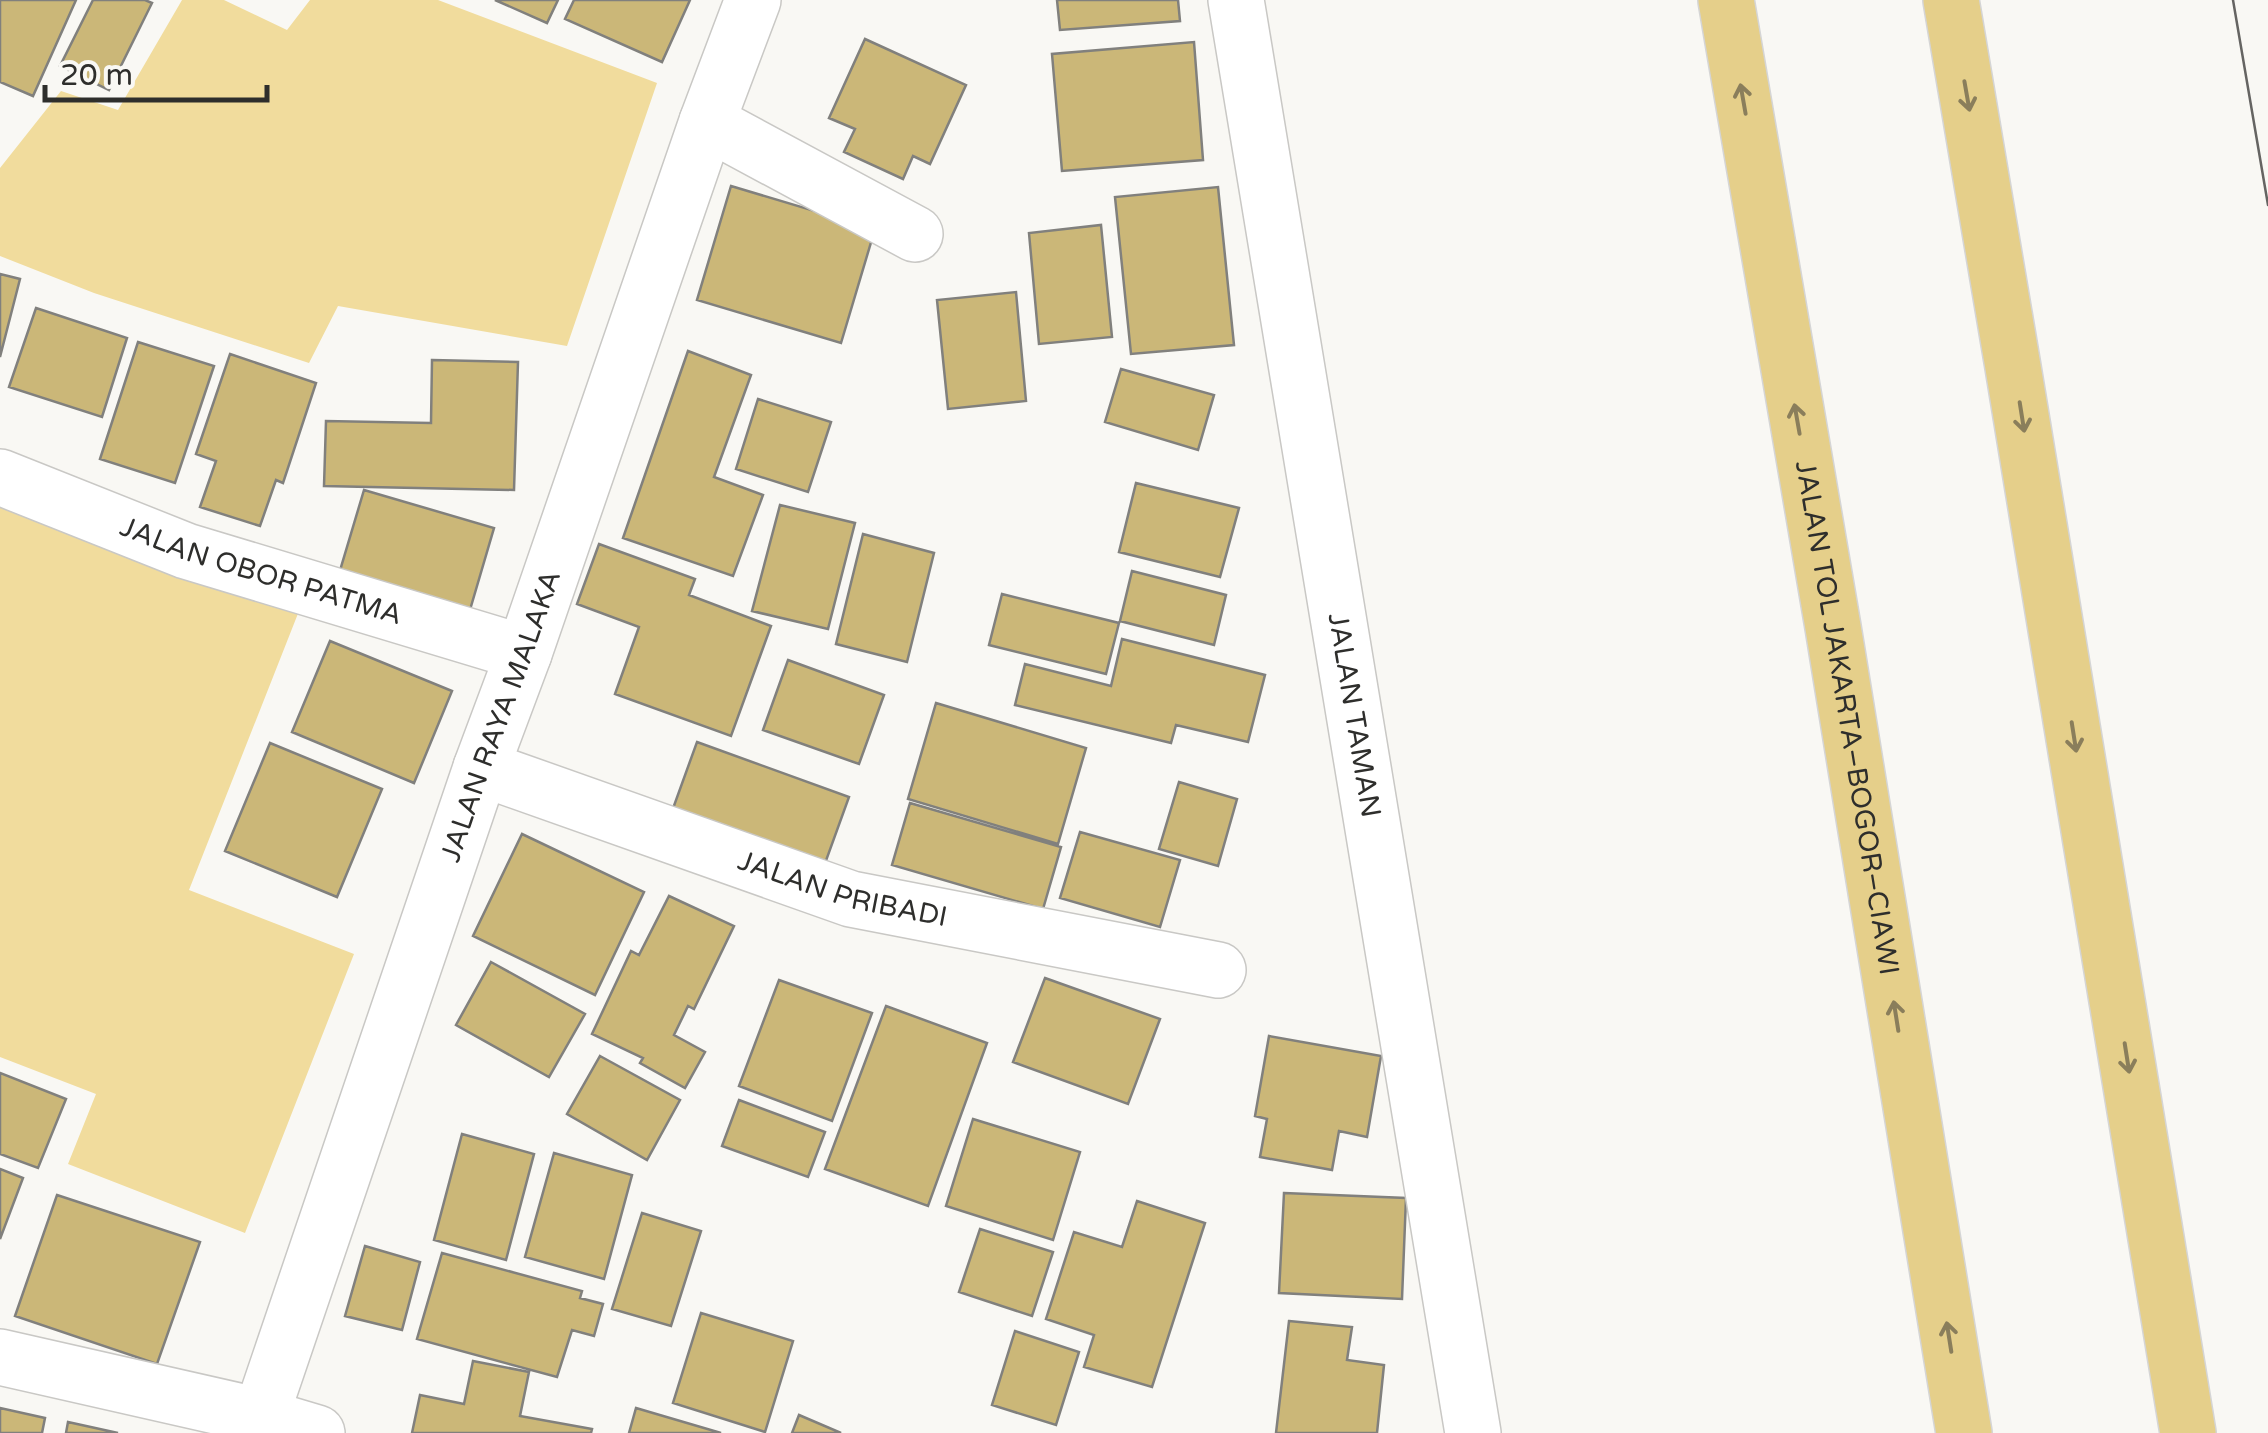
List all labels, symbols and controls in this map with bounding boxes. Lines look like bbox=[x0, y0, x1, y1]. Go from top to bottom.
scale bar bbox=[45, 40, 268, 102]
text: 20 m bbox=[60, 57, 133, 94]
one-way arrow bbox=[1958, 79, 1977, 112]
one-way arrow bbox=[1733, 83, 1752, 116]
one-way arrow bbox=[2013, 400, 2031, 432]
one-way arrow bbox=[1787, 403, 1806, 436]
street label: JALAN TOL JAKARTA–BOGOR–CIAWI bbox=[1788, 458, 1906, 977]
street label: JALAN OBOR PATMA bbox=[115, 510, 406, 632]
street label: JALAN RAYA MALAKA bbox=[433, 566, 568, 866]
street label: JALAN TAMAN bbox=[1321, 610, 1388, 820]
one-way arrow bbox=[2065, 721, 2084, 753]
street label: JALAN PRIBADI bbox=[733, 843, 950, 934]
one-way arrow bbox=[1886, 1000, 1905, 1033]
one-way arrow bbox=[2118, 1041, 2136, 1074]
one-way arrow bbox=[1939, 1321, 1957, 1354]

